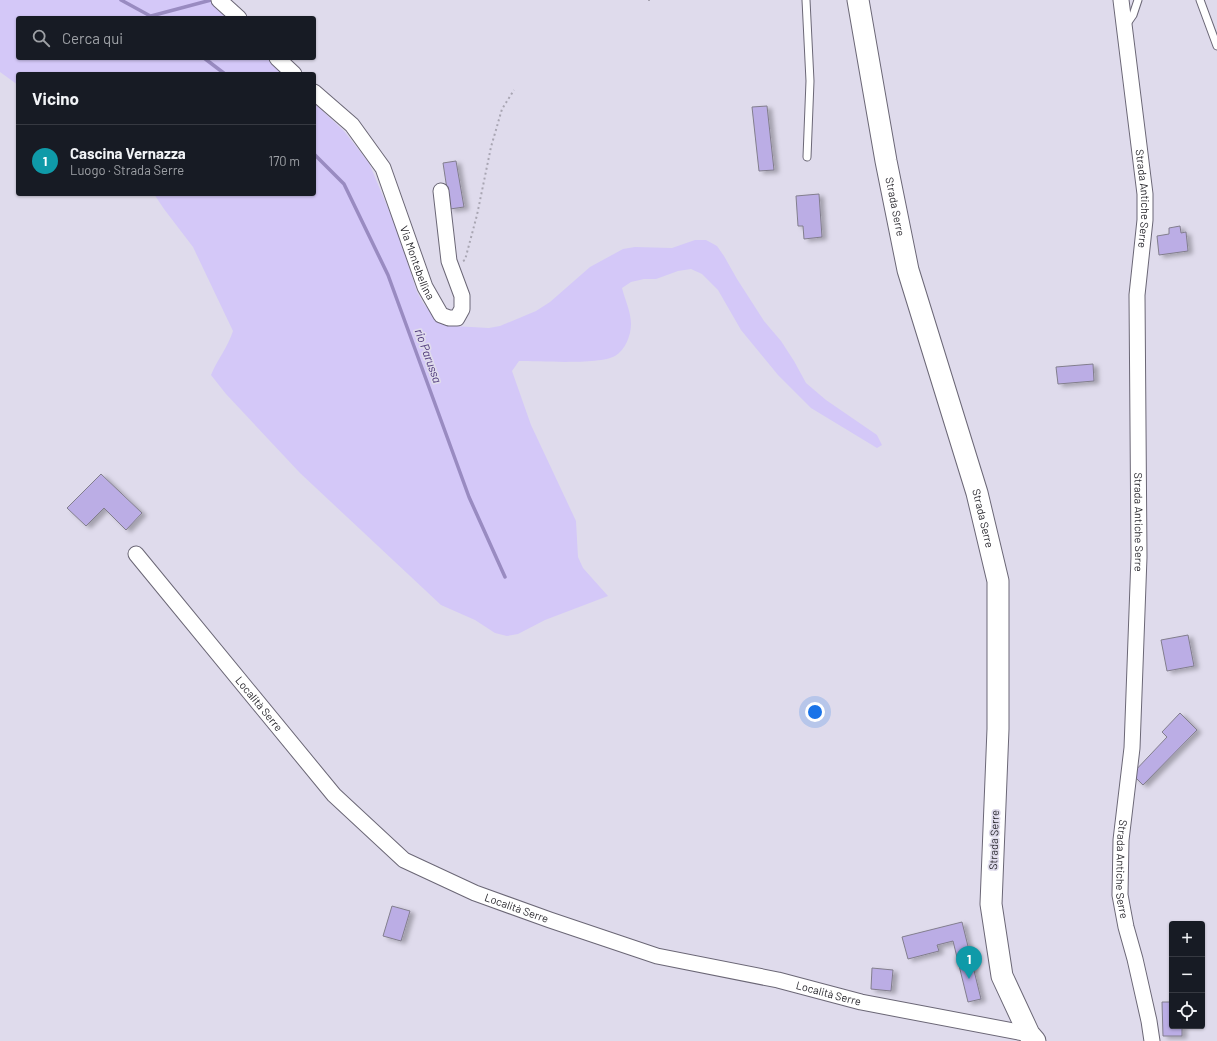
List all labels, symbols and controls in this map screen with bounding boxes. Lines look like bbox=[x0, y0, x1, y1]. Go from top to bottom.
search box bbox=[16, 16, 316, 60]
icon: search bbox=[30, 27, 52, 49]
text: Cerca qui bbox=[62, 29, 123, 47]
text: Vicino bbox=[32, 88, 79, 108]
text: Cascina Vernazza bbox=[70, 144, 186, 162]
street label: Strada Antiche Serre bbox=[1134, 148, 1152, 249]
text: 1 bbox=[43, 153, 47, 169]
text: 170 m bbox=[269, 153, 300, 169]
text: Luogo · Strada Serre bbox=[70, 162, 184, 178]
street label: Strada Serre bbox=[883, 176, 908, 237]
street label: Via Montebellina bbox=[398, 224, 438, 302]
water label: rio Parussa bbox=[413, 327, 445, 385]
street label: Strada Antiche Serre bbox=[1132, 472, 1146, 572]
street label: Strada Serre bbox=[970, 487, 997, 549]
street label: Località Serre bbox=[233, 674, 286, 734]
your location bbox=[805, 702, 825, 722]
street label: Strada Serre bbox=[986, 810, 1001, 870]
street label: Strada Antiche Serre bbox=[1114, 819, 1131, 920]
street label: Località Serre bbox=[483, 890, 551, 925]
map controls bbox=[1169, 921, 1205, 1029]
button: + bbox=[1169, 921, 1205, 957]
pin: 1 bbox=[956, 946, 982, 979]
button: − bbox=[1169, 957, 1205, 993]
street label: Località Serre bbox=[795, 978, 863, 1008]
button: locate bbox=[1169, 993, 1205, 1029]

